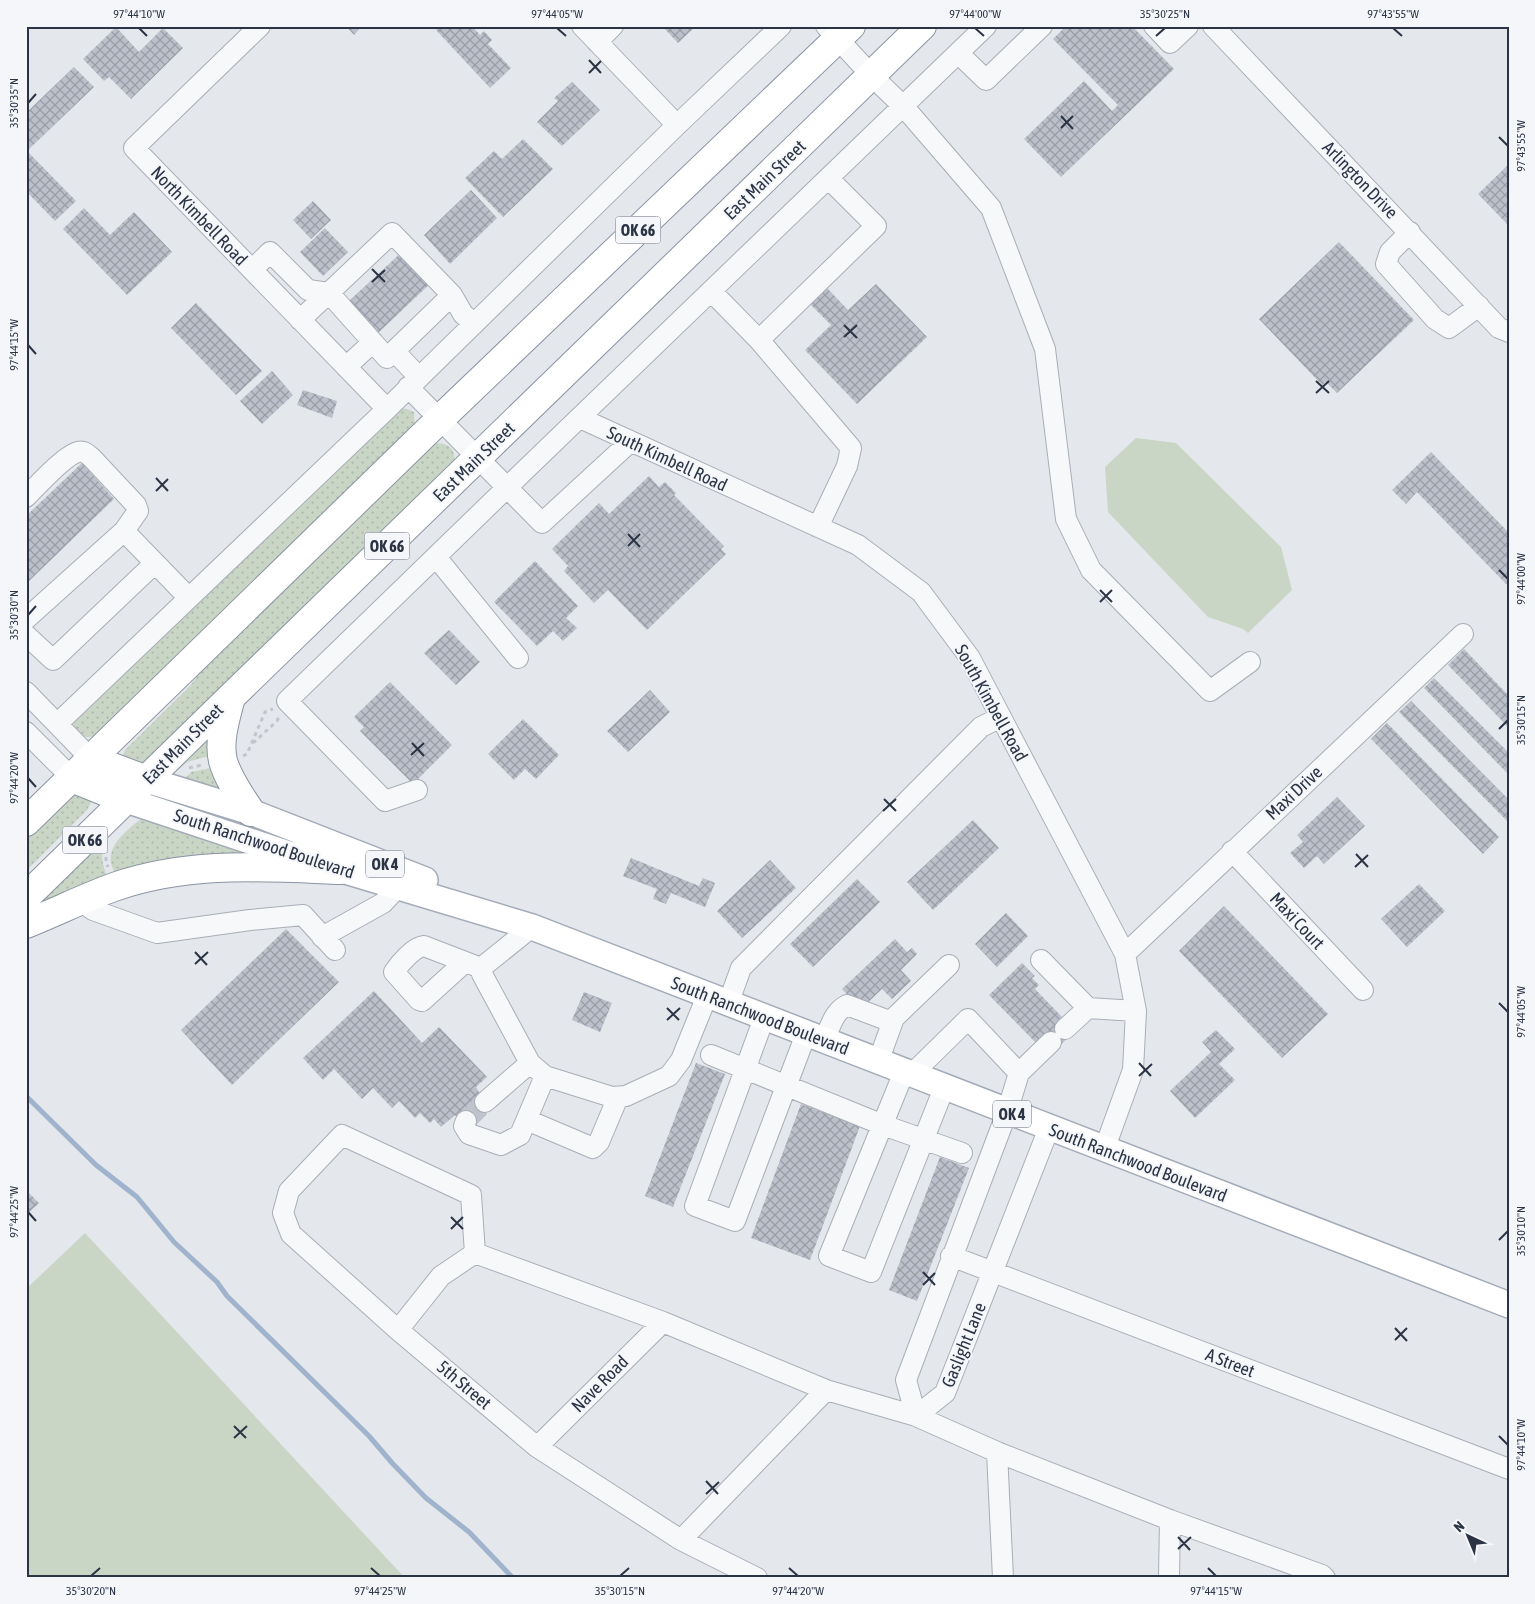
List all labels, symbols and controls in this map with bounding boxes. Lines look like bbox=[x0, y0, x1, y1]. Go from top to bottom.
text: 97°44'10"W bbox=[113, 7, 165, 21]
text: 97°44'05"W bbox=[531, 7, 583, 21]
text: 97°44'00"W bbox=[949, 7, 1001, 21]
text: 35°30'25"N bbox=[1140, 7, 1190, 21]
text: 97°43'55"W bbox=[1367, 7, 1419, 21]
text: 35°30'35"N bbox=[7, 78, 21, 128]
text: 97°43'55"W bbox=[1514, 120, 1528, 172]
street label: East Main Street bbox=[719, 136, 810, 224]
street label: Arlington Drive bbox=[1318, 137, 1402, 223]
street label: North Kimbell Road bbox=[147, 162, 252, 270]
road number: OK 66 bbox=[616, 216, 660, 244]
text: 97°44'15"W bbox=[7, 319, 21, 371]
street label: East Main Street bbox=[428, 418, 519, 506]
street label: South Kimbell Road bbox=[604, 422, 731, 496]
road number: OK 66 bbox=[364, 532, 410, 560]
text: 97°44'00"W bbox=[1514, 553, 1528, 605]
text: 35°30'30"N bbox=[7, 590, 21, 640]
street label: South Kimbell Road bbox=[951, 641, 1032, 765]
text: 35°30'15"N bbox=[1514, 695, 1528, 745]
street label: East Main Street bbox=[138, 699, 227, 788]
text: 97°44'20"W bbox=[7, 752, 21, 804]
street label: Maxi Drive bbox=[1261, 761, 1326, 824]
street label: South Ranchwood Boulevard bbox=[171, 804, 357, 883]
road number: OK 66 bbox=[62, 826, 108, 854]
road number: OK 4 bbox=[366, 851, 404, 878]
street label: Maxi Court bbox=[1266, 888, 1329, 953]
street label: South Ranchwood Boulevard bbox=[668, 972, 852, 1059]
text: 97°44'05"W bbox=[1514, 986, 1528, 1038]
road number: OK 4 bbox=[993, 1100, 1031, 1128]
street label: South Ranchwood Boulevard bbox=[1046, 1119, 1230, 1206]
text: 97°44'25"W bbox=[7, 1186, 21, 1238]
text: 35°30'10"N bbox=[1514, 1206, 1528, 1256]
street label: Gaslight Lane bbox=[937, 1299, 990, 1390]
street label: A Street bbox=[1203, 1344, 1258, 1381]
street label: Nave Road bbox=[567, 1351, 632, 1416]
street label: 5th Street bbox=[433, 1356, 496, 1413]
text: 97°44'10"W bbox=[1514, 1419, 1528, 1471]
north arrow bbox=[1442, 1512, 1492, 1562]
text: N bbox=[1450, 1518, 1467, 1535]
text: 35°30'20"N bbox=[66, 1584, 116, 1598]
text: 97°44'25"W bbox=[354, 1584, 406, 1598]
text: 35°30'15"N bbox=[595, 1584, 645, 1598]
text: 97°44'20"W bbox=[772, 1584, 824, 1598]
text: 97°44'15"W bbox=[1190, 1584, 1242, 1598]

